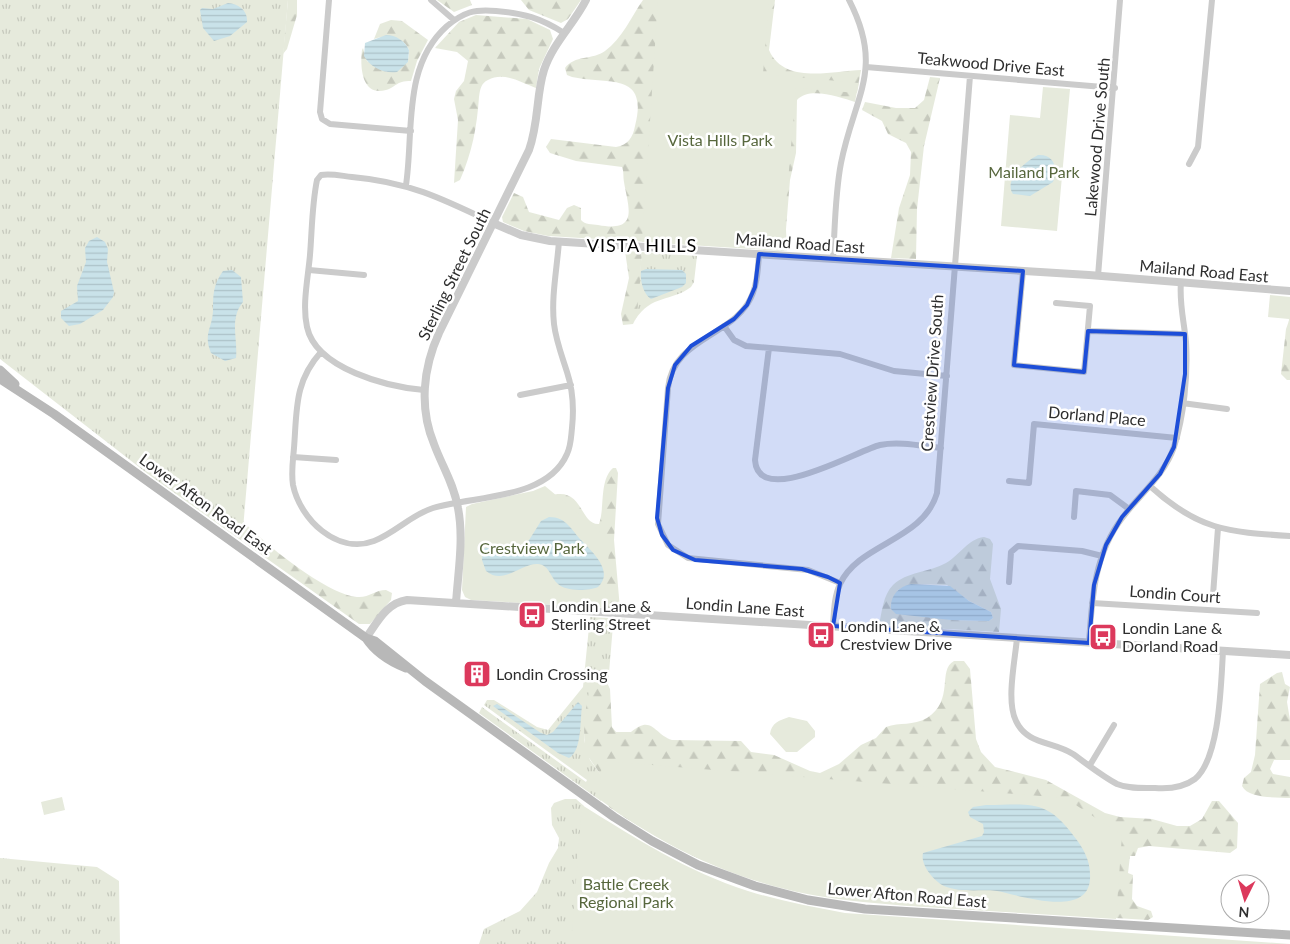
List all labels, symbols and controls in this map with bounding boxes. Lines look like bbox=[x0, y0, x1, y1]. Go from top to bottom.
street label: Teakwood Drive East bbox=[917, 48, 1066, 79]
street label: Lakewood Drive South bbox=[1080, 57, 1113, 217]
park label: Vista Hills Park bbox=[667, 130, 773, 149]
park label: Mailand Park bbox=[988, 162, 1081, 181]
street label: Sterling Street South bbox=[413, 205, 494, 343]
street label: Mailand Road East bbox=[735, 229, 866, 257]
district label: VISTA HILLS bbox=[587, 234, 697, 256]
street label: Mailand Road East bbox=[1139, 255, 1270, 286]
street label: Crestview Drive South bbox=[917, 294, 946, 452]
street label: Dorland Place bbox=[1047, 402, 1147, 429]
street label: Lower Afton Road East bbox=[136, 449, 277, 558]
park label: Crestview Park bbox=[479, 538, 586, 557]
street label: Londin Court bbox=[1129, 581, 1222, 606]
street label: Londin Lane East bbox=[685, 593, 805, 620]
place label: Londin Lane & Sterling Street bbox=[551, 596, 652, 633]
bus stop icon: Londin Lane & Sterling Street bbox=[517, 600, 547, 630]
place label: Londin Lane & Crestview Drive bbox=[840, 616, 952, 653]
place label: Londin Lane & Dorland Road bbox=[1122, 618, 1223, 655]
bus stop icon: Londin Lane & Crestview Drive bbox=[806, 620, 836, 650]
bus stop icon: Londin Lane & Dorland Road bbox=[1088, 622, 1118, 652]
building icon: Londin Crossing bbox=[462, 659, 492, 689]
place label: Londin Crossing bbox=[496, 664, 608, 683]
park label: Battle Creek Regional Park bbox=[578, 874, 674, 911]
north arrow bbox=[1220, 874, 1270, 924]
street label: Lower Afton Road East bbox=[827, 878, 988, 911]
text: N bbox=[1238, 904, 1250, 921]

